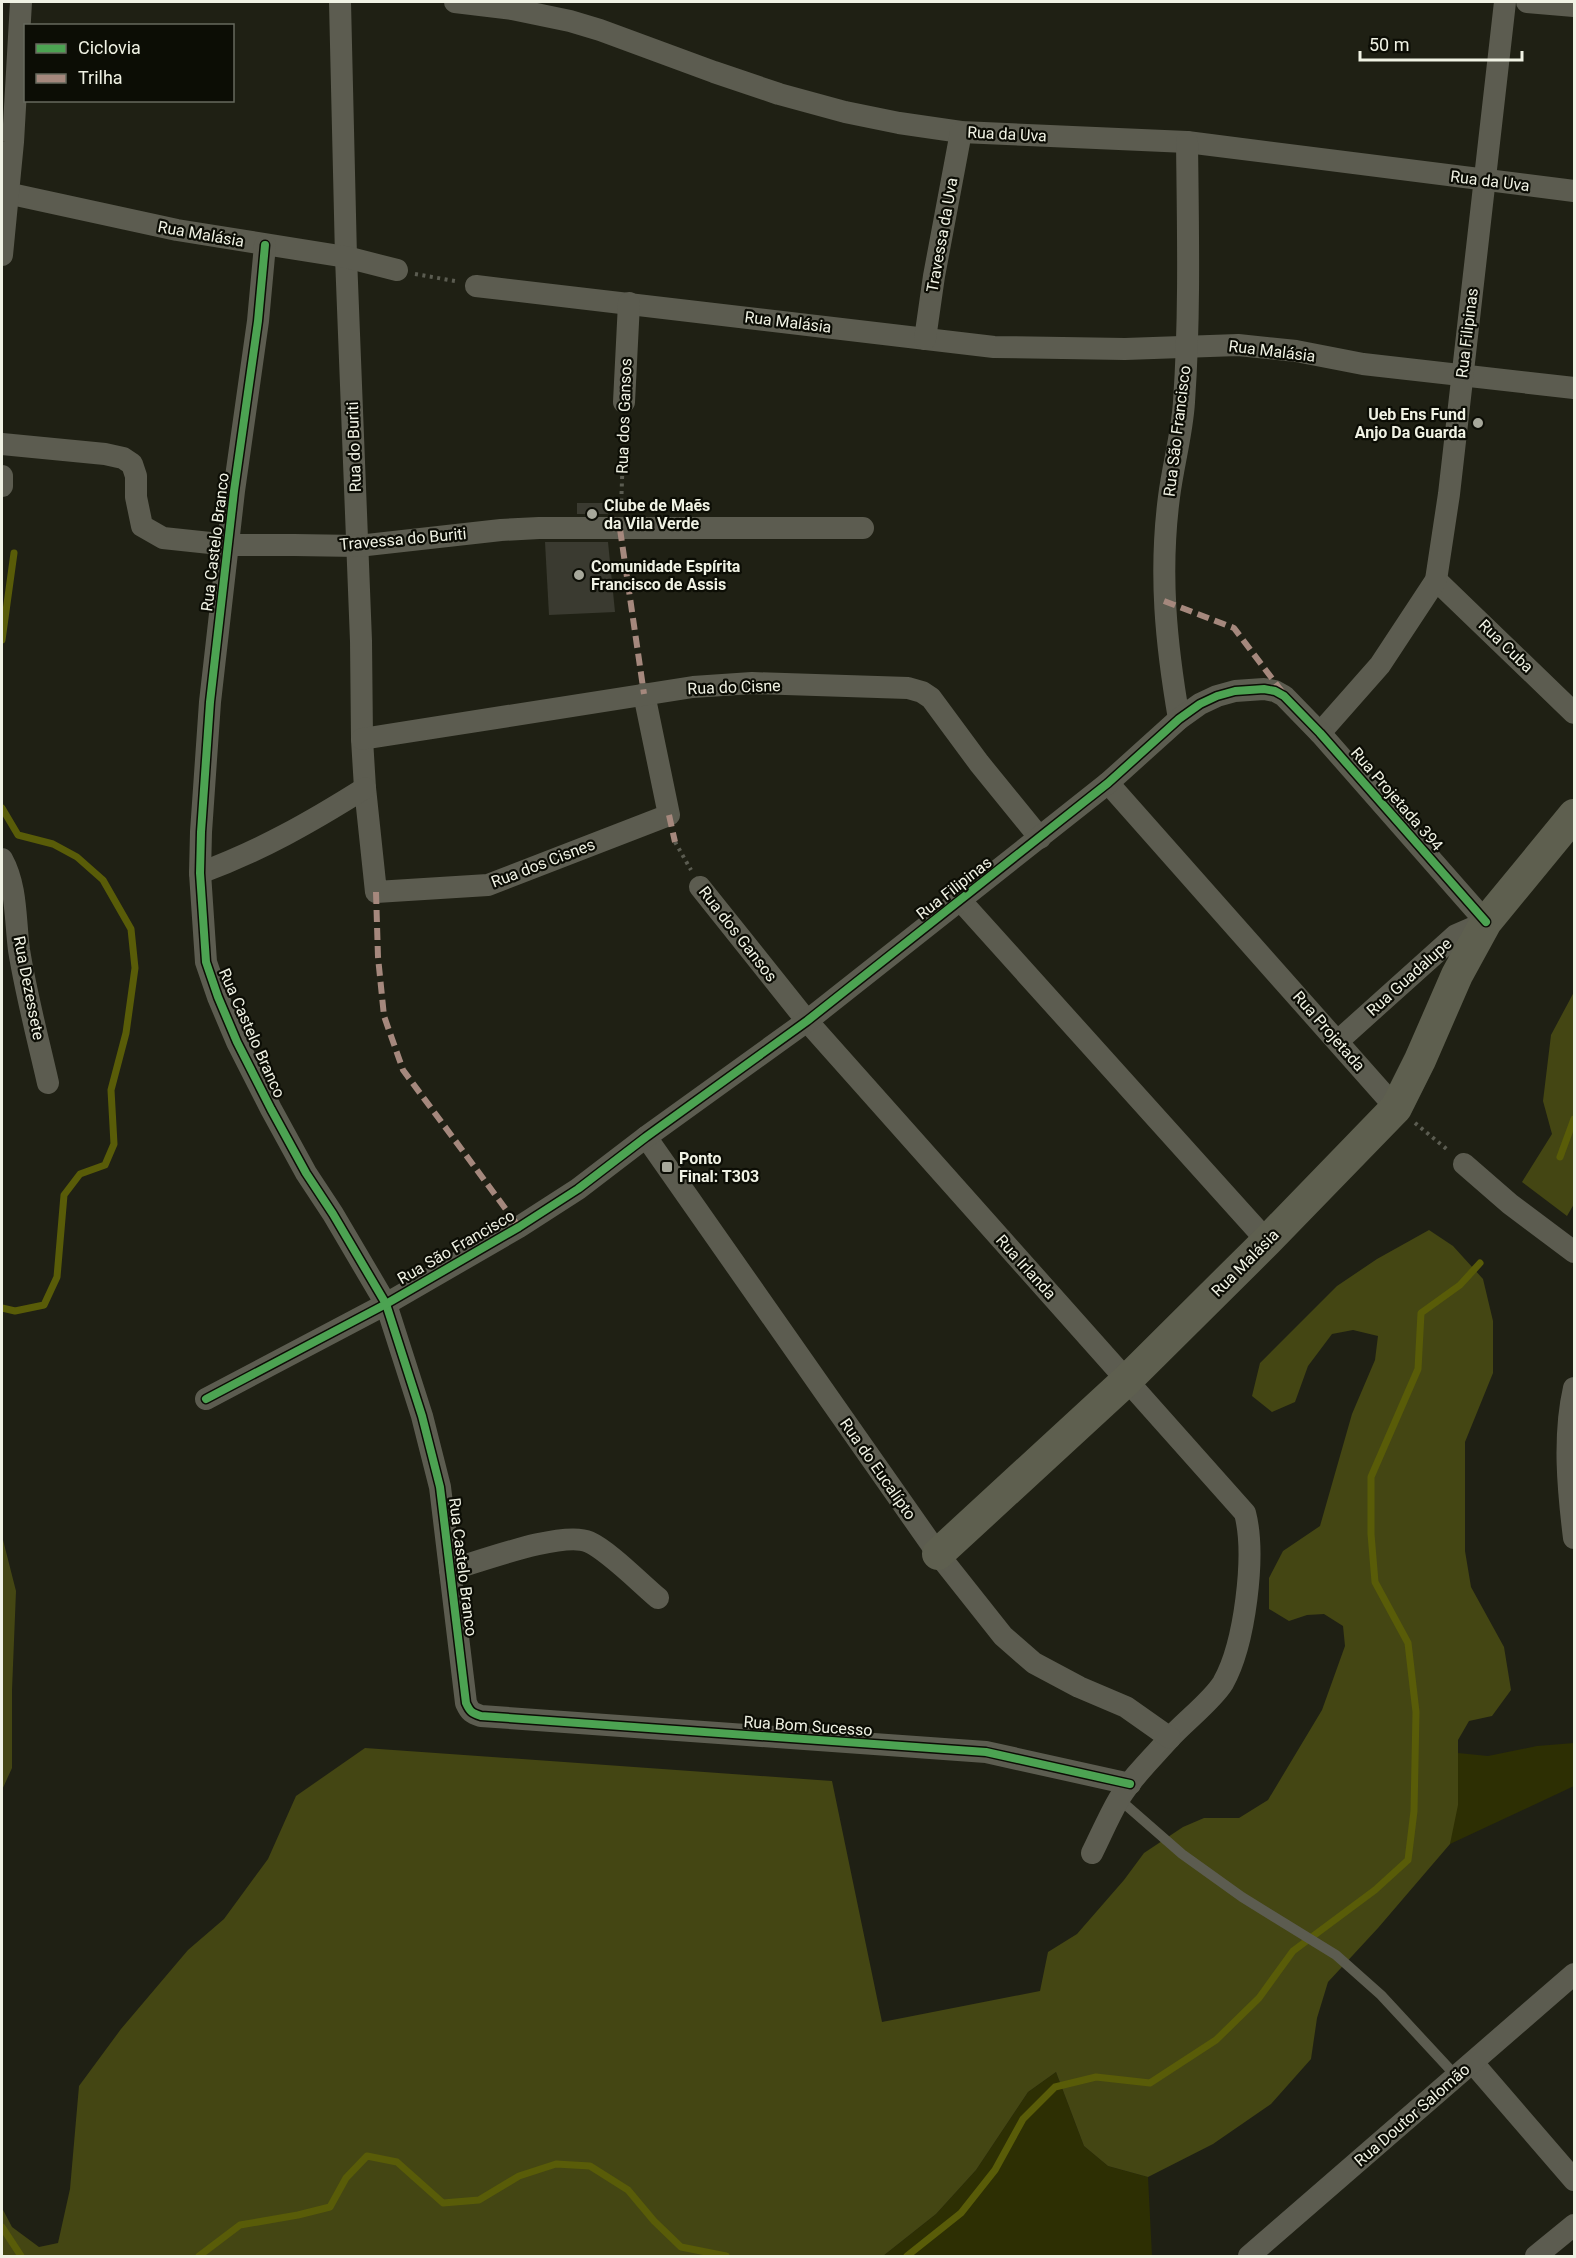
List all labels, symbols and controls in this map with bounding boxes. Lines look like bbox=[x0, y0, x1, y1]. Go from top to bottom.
legend bbox=[24, 24, 234, 102]
scale bar bbox=[1360, 24, 1522, 62]
text: 50 m bbox=[1369, 34, 1409, 55]
text: Ciclovia bbox=[78, 37, 141, 58]
text: Trilha bbox=[78, 67, 123, 88]
street label: Rua da Uva bbox=[967, 122, 1047, 146]
street label: Rua da Uva bbox=[1449, 167, 1531, 195]
street label: Travessa da Uva bbox=[923, 176, 961, 294]
street label: Rua Malásia bbox=[156, 217, 246, 251]
street label: Rua Filipinas bbox=[1452, 287, 1482, 379]
street label: Rua Malásia bbox=[743, 307, 833, 337]
street label: Rua Malásia bbox=[1227, 336, 1317, 366]
street label: Rua dos Gansos bbox=[612, 358, 636, 474]
street label: Rua São Francisco bbox=[1160, 364, 1194, 498]
street label: Rua do Buriti bbox=[343, 401, 365, 493]
place label: Ueb Ens Fund Anjo Da Guarda bbox=[1355, 405, 1466, 442]
marker: Ueb Ens Fund Anjo Da Guarda bbox=[1471, 416, 1485, 430]
street label: Rua Castelo Branco bbox=[197, 472, 233, 612]
place label: Clube de Maẽs da Vila Verde bbox=[604, 496, 710, 533]
marker: Clube de Maẽs da Vila Verde bbox=[585, 507, 599, 521]
street label: Travessa do Buriti bbox=[339, 524, 467, 554]
place label: Comunidade Espírita Francisco de Assis bbox=[591, 557, 741, 594]
marker: Comunidade Espírita Francisco de Assis bbox=[572, 568, 586, 582]
street label: Rua Cuba bbox=[1475, 615, 1537, 677]
street label: Rua do Cisne bbox=[687, 676, 781, 698]
street label: Rua Projetada 394 bbox=[1347, 743, 1447, 855]
street label: Rua dos Cisnes bbox=[488, 834, 598, 892]
street label: Rua Filipinas bbox=[912, 853, 996, 923]
street label: Rua dos Gansos bbox=[695, 883, 781, 985]
street label: Rua Dezessete bbox=[10, 934, 48, 1042]
street label: Rua Guadalupe bbox=[1363, 934, 1455, 1020]
street label: Rua Castelo Branco bbox=[215, 965, 289, 1101]
street label: Rua Projetada bbox=[1289, 987, 1369, 1075]
place label: Ponto Final: T303 bbox=[679, 1149, 759, 1186]
marker: Ponto Final: T303 bbox=[660, 1160, 674, 1174]
street label: Rua São Francisco bbox=[394, 1206, 518, 1288]
street label: Rua Malásia bbox=[1207, 1225, 1283, 1301]
street label: Rua Irlanda bbox=[992, 1231, 1060, 1303]
street label: Rua do Eucalípto bbox=[836, 1415, 920, 1523]
street label: Rua Castelo Branco bbox=[445, 1497, 481, 1637]
street label: Rua Bom Sucesso bbox=[743, 1712, 873, 1740]
street label: Rua Doutor Salomão bbox=[1350, 2060, 1474, 2170]

